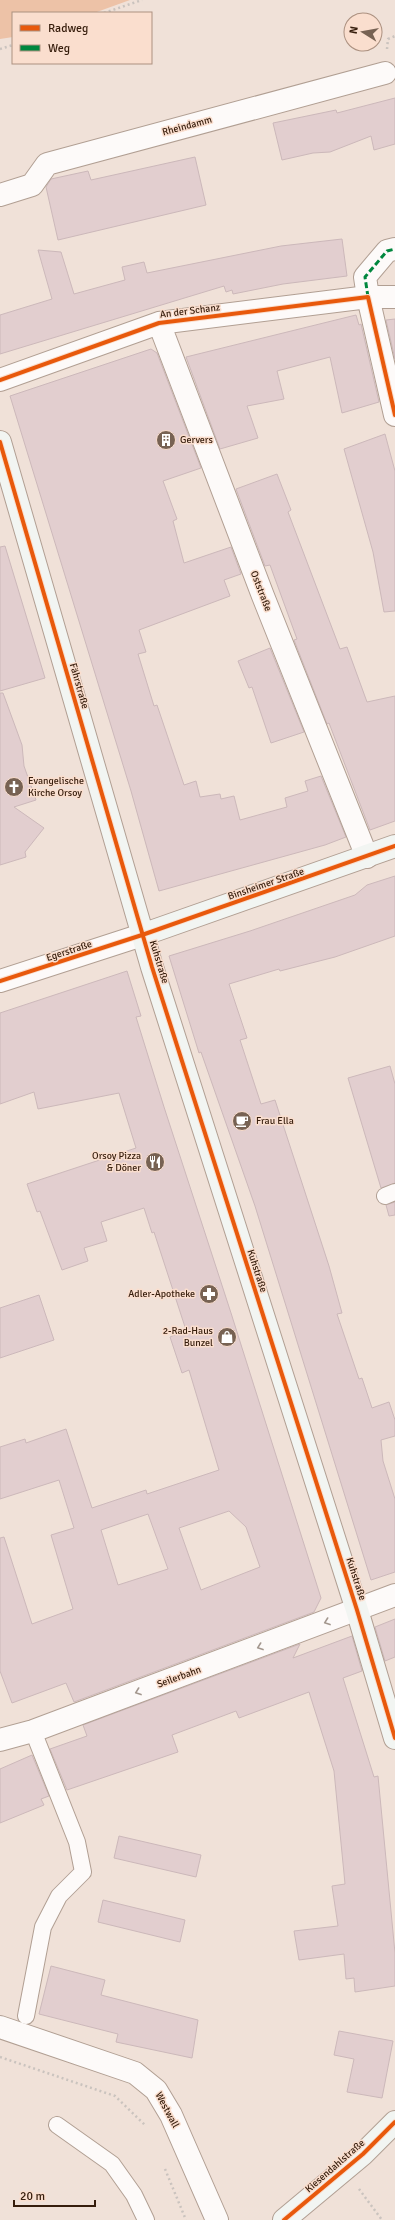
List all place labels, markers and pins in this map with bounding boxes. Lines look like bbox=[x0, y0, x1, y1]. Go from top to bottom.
building icon: Gervers bbox=[155, 429, 177, 451]
place label: Gervers bbox=[180, 434, 214, 446]
place label: Evangelische Kirche Orsoy bbox=[28, 775, 84, 799]
church icon: Evangelische Kirche Orsoy bbox=[3, 776, 25, 798]
cafe icon: Frau Ella bbox=[231, 1110, 253, 1132]
place label: Frau Ella bbox=[256, 1115, 294, 1127]
place label: Orsoy Pizza & Döner bbox=[92, 1150, 141, 1174]
restaurant icon: Orsoy Pizza & Döner bbox=[144, 1151, 166, 1173]
pharmacy icon: Adler-Apotheke bbox=[198, 1283, 220, 1305]
place label: Adler-Apotheke bbox=[128, 1288, 195, 1300]
place label: 2-Rad-Haus Bunzel bbox=[163, 1325, 214, 1349]
shop icon: 2-Rad-Haus Bunzel bbox=[216, 1326, 238, 1348]

